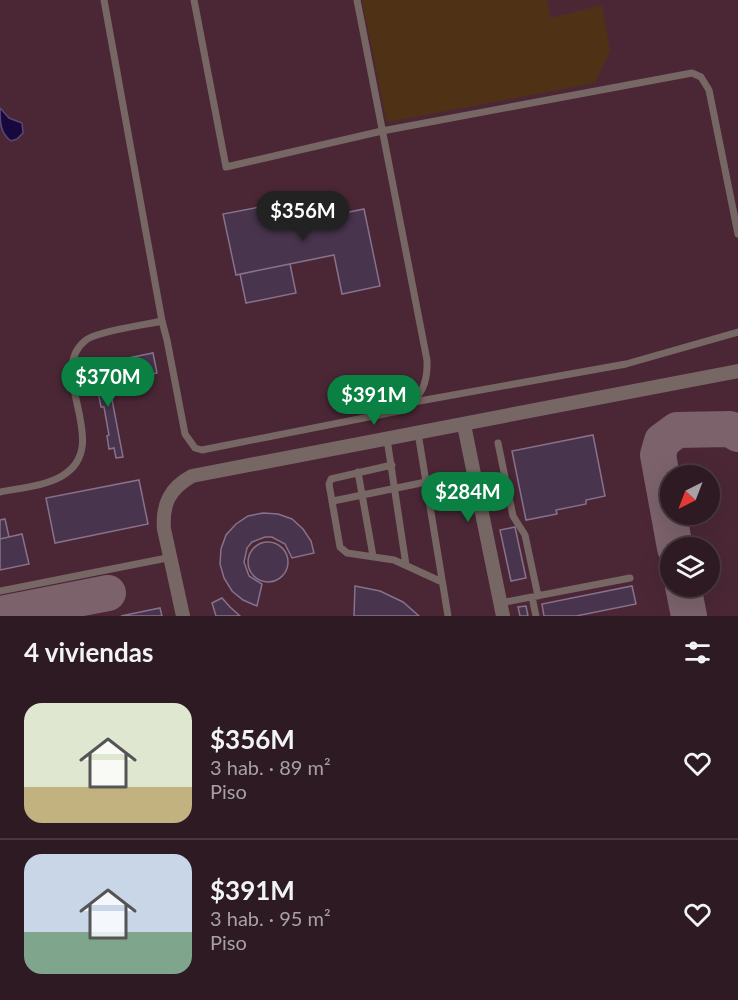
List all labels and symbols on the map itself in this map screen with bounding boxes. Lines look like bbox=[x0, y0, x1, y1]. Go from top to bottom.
pin: $356M bbox=[261, 191, 345, 242]
pin: $370M bbox=[66, 357, 150, 408]
pin: $391M bbox=[332, 375, 416, 426]
north arrow bbox=[660, 465, 720, 525]
pin: $284M bbox=[426, 472, 510, 523]

